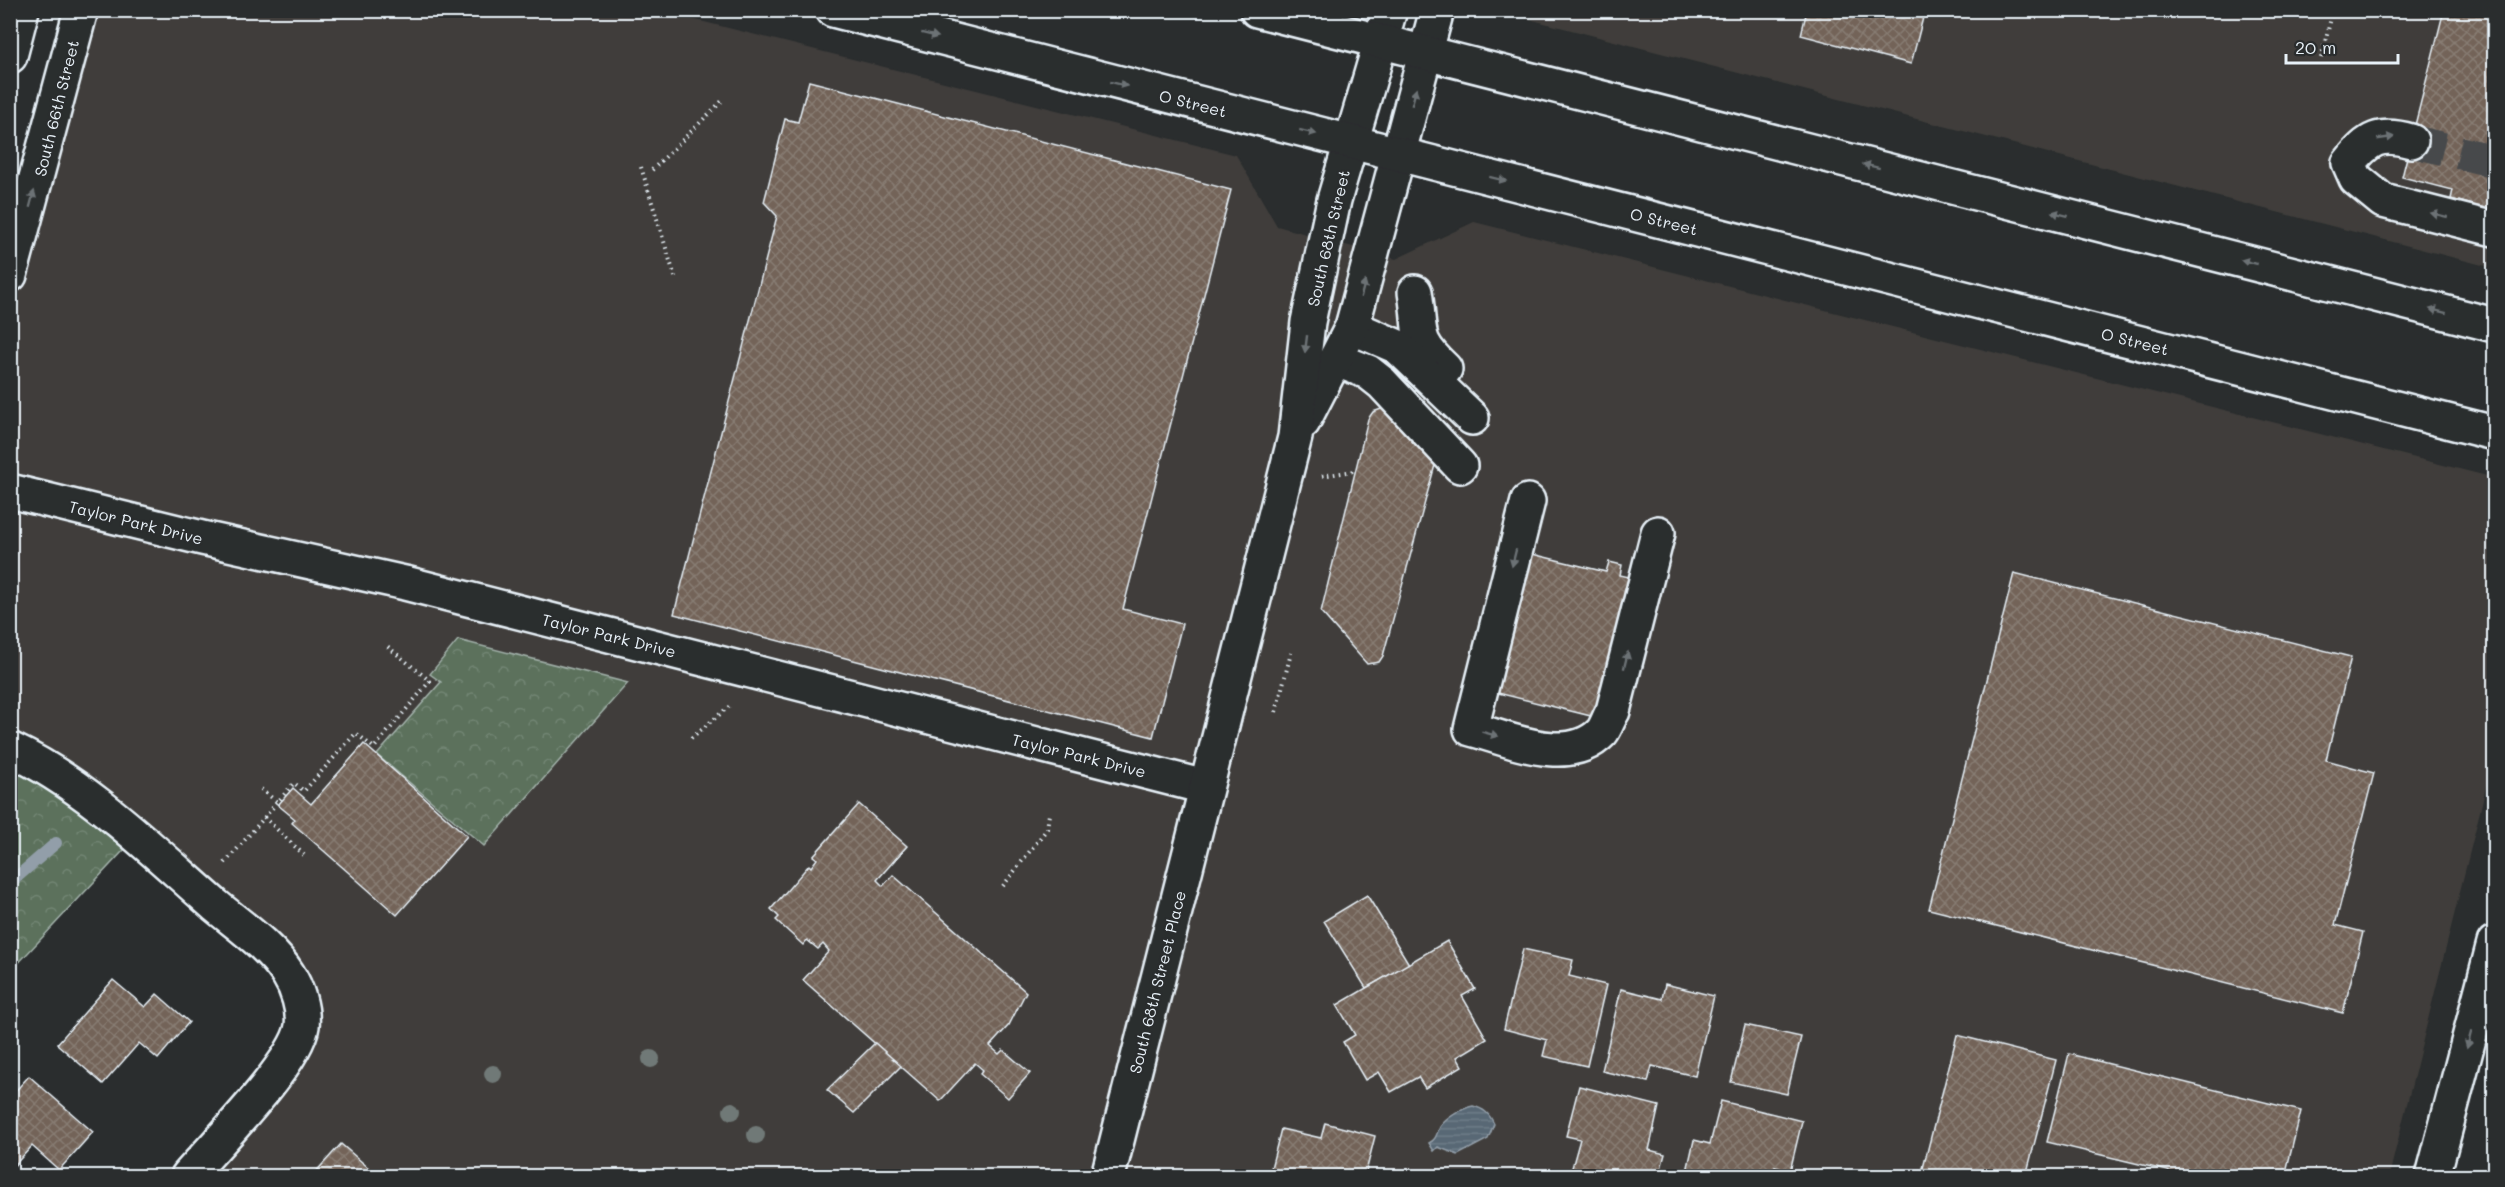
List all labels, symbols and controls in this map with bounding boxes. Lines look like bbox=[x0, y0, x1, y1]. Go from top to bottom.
scale bar bbox=[2286, 27, 2398, 65]
one-way arrow bbox=[921, 31, 940, 41]
text: 20 m bbox=[2295, 35, 2336, 59]
street label: South 66th Street bbox=[29, 38, 83, 178]
one-way arrow bbox=[1110, 79, 1129, 89]
street label: O Street bbox=[1157, 84, 1229, 122]
one-way arrow bbox=[1410, 88, 1420, 106]
one-way arrow bbox=[1299, 127, 1318, 137]
one-way arrow bbox=[2377, 133, 2396, 142]
one-way arrow bbox=[1862, 160, 1880, 170]
street label: South 68th Street bbox=[1302, 167, 1354, 309]
one-way arrow bbox=[1489, 174, 1507, 184]
one-way arrow bbox=[28, 190, 38, 208]
street label: O Street bbox=[1628, 202, 1700, 240]
one-way arrow bbox=[2051, 208, 2069, 218]
one-way arrow bbox=[2430, 209, 2448, 219]
one-way arrow bbox=[2240, 257, 2258, 267]
one-way arrow bbox=[1358, 280, 1368, 298]
one-way arrow bbox=[2429, 305, 2447, 315]
street label: O Street bbox=[2099, 322, 2171, 360]
one-way arrow bbox=[1301, 335, 1311, 354]
street label: Taylor Park Drive bbox=[67, 495, 205, 549]
one-way arrow bbox=[1509, 549, 1518, 567]
street label: Taylor Park Drive bbox=[540, 608, 678, 662]
one-way arrow bbox=[1621, 651, 1631, 669]
street label: Taylor Park Drive bbox=[1010, 728, 1148, 782]
one-way arrow bbox=[1481, 729, 1499, 739]
street label: South 68th Street Place bbox=[1124, 888, 1190, 1076]
one-way arrow bbox=[2463, 1031, 2473, 1049]

